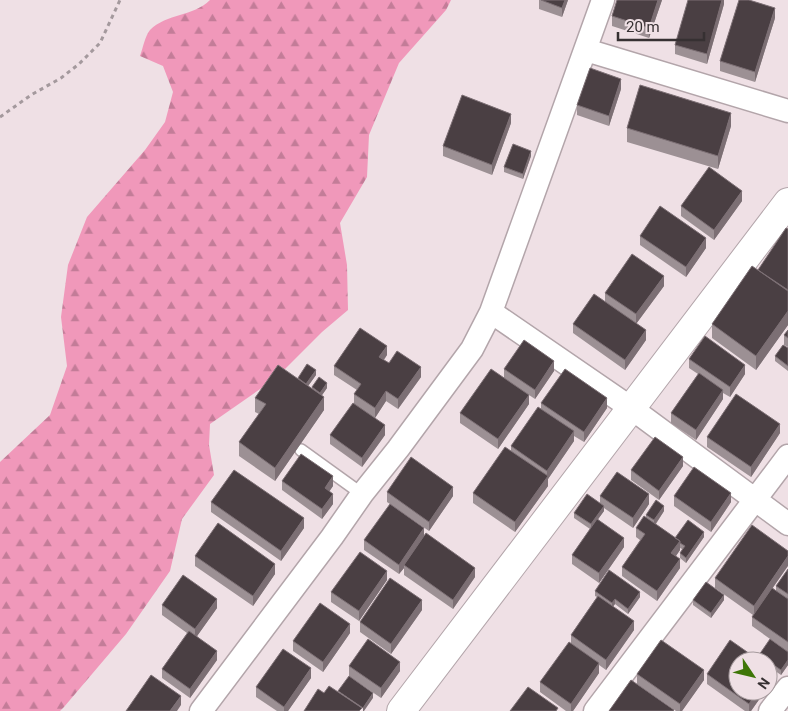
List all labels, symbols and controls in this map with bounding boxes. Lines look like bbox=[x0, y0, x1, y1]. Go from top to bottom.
scale bar bbox=[618, 10, 704, 42]
text: 20 m bbox=[626, 18, 660, 36]
north arrow bbox=[728, 651, 778, 701]
text: N bbox=[754, 675, 773, 692]

